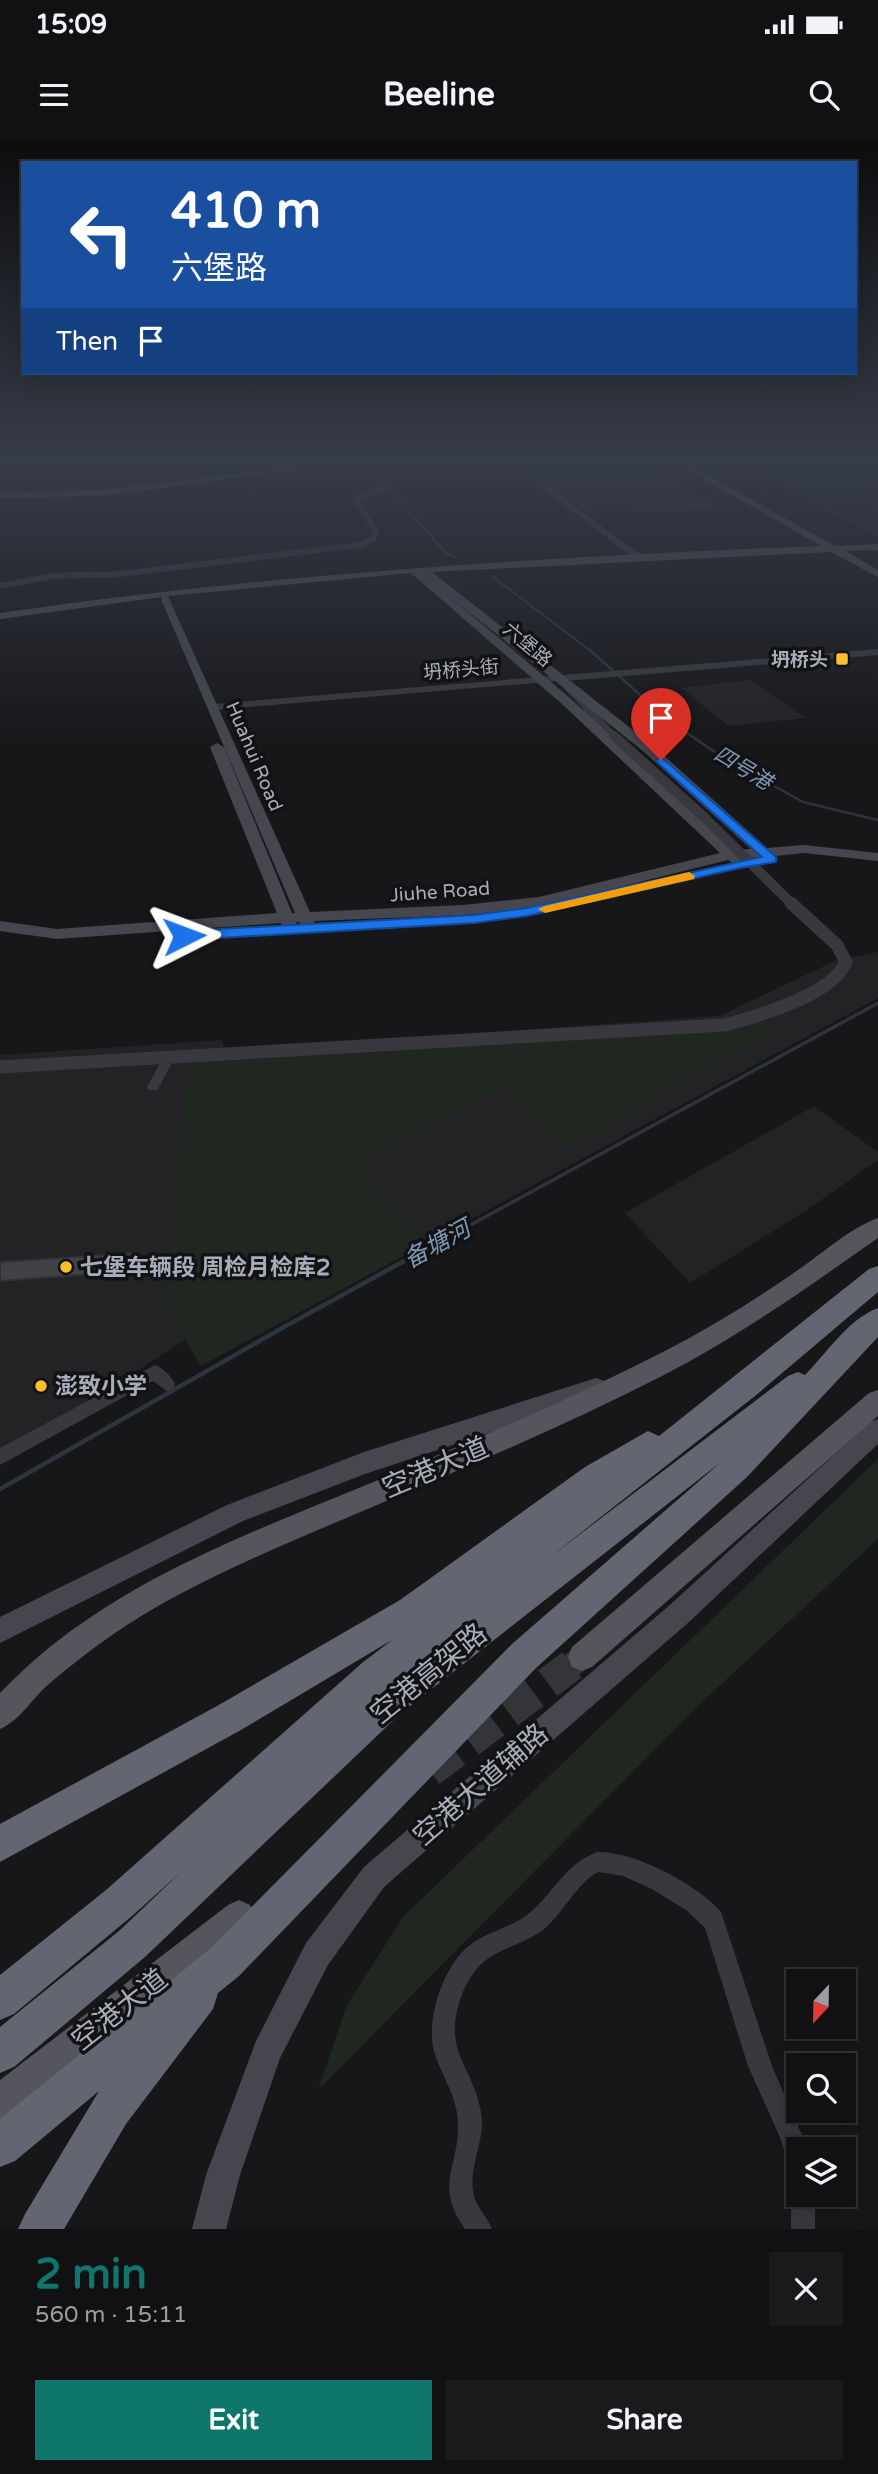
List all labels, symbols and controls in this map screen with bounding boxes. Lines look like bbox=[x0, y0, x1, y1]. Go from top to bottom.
text: 15:09 bbox=[35, 9, 107, 40]
icon: menu bbox=[35, 76, 73, 114]
text: Beeline bbox=[383, 76, 495, 114]
icon: search bbox=[805, 76, 843, 114]
text: 410 m bbox=[171, 182, 321, 241]
icon: left bbox=[56, 189, 147, 280]
text: 六堡路 bbox=[171, 250, 267, 288]
icon: arrive bbox=[132, 322, 170, 360]
text: Then bbox=[56, 326, 118, 357]
street label: 六堡路 bbox=[498, 618, 556, 672]
place label: 坍桥头 bbox=[771, 649, 828, 671]
marker: 坍桥头 bbox=[834, 651, 850, 667]
street label: 坍桥头街 bbox=[422, 656, 500, 684]
pin bbox=[631, 688, 691, 760]
street label: Huahui Road bbox=[221, 698, 287, 814]
icon: arrive bbox=[642, 699, 680, 737]
water label: 四号港 bbox=[709, 741, 779, 797]
street label: Jiuhe Road bbox=[389, 878, 491, 906]
position arrow bbox=[147, 899, 221, 973]
water label: 备塘河 bbox=[399, 1212, 479, 1275]
place label: 七堡车辆段 周检月检库2 bbox=[80, 1254, 330, 1282]
marker: 七堡车辆段 周检月检库2 bbox=[58, 1259, 74, 1275]
place label: 澎致小学 bbox=[55, 1373, 147, 1401]
marker: 澎致小学 bbox=[33, 1378, 49, 1394]
street label: 空港大道 bbox=[377, 1430, 494, 1505]
street label: 空港高架路 bbox=[364, 1617, 494, 1731]
street label: 空港大道辅路 bbox=[406, 1717, 555, 1853]
street label: 空港大道 bbox=[65, 1962, 174, 2058]
north arrow bbox=[786, 1969, 856, 2039]
map controls bbox=[786, 1969, 856, 2207]
button: search bbox=[786, 2053, 856, 2123]
button: layers bbox=[786, 2137, 856, 2207]
text: 2 min bbox=[35, 2249, 147, 2300]
button: close bbox=[769, 2252, 843, 2326]
text: 560 m · 15:11 bbox=[35, 2301, 187, 2329]
button: Exit bbox=[35, 2380, 432, 2460]
button: Share bbox=[446, 2380, 843, 2460]

